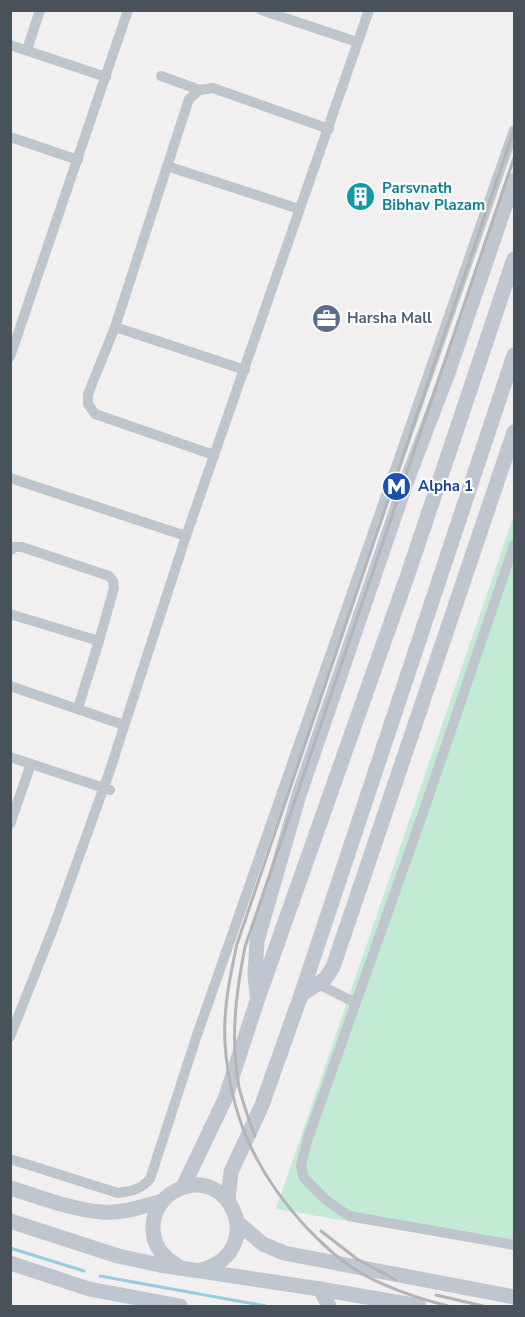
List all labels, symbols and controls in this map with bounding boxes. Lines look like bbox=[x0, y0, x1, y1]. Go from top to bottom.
place label: Parsvnath Bibhav Plazam bbox=[382, 178, 485, 215]
building icon: Parsvnath Bibhav Plazam bbox=[345, 181, 377, 213]
office icon: Harsha Mall bbox=[310, 302, 342, 334]
place label: Harsha Mall bbox=[347, 308, 432, 328]
metro station icon: Alpha 1 bbox=[381, 470, 413, 502]
place label: Alpha 1 bbox=[418, 476, 473, 496]

